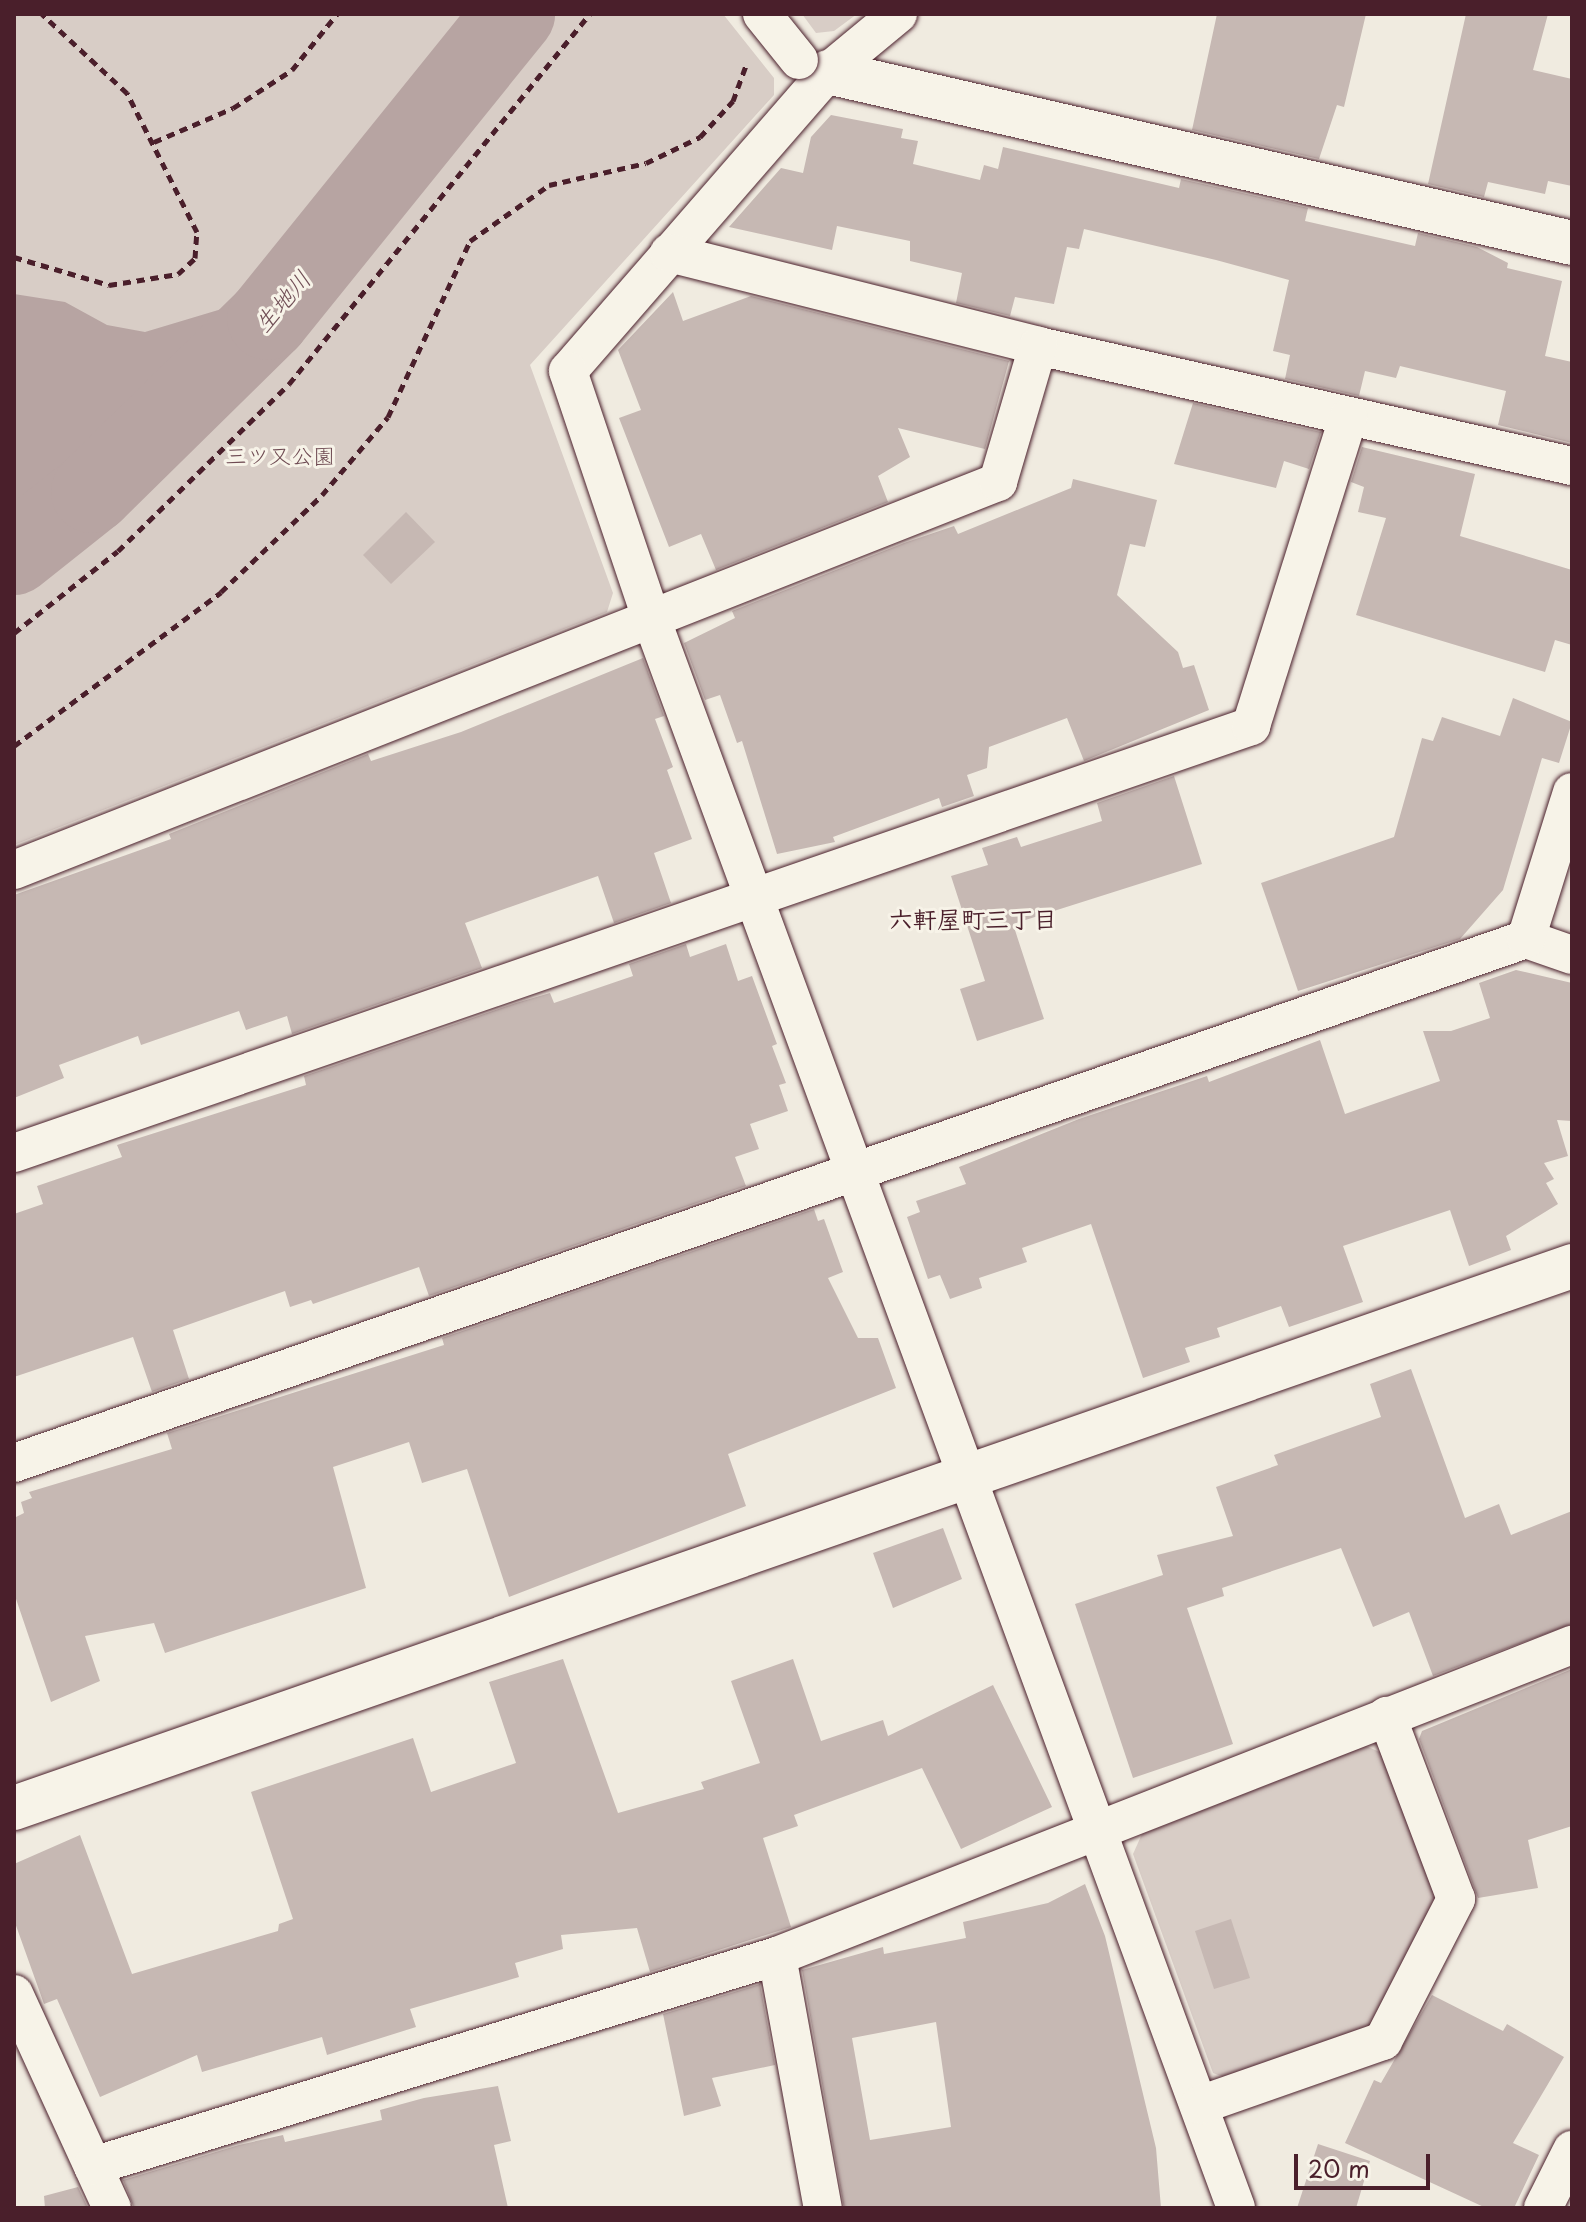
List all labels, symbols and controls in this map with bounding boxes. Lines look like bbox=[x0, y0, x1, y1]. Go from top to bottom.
water label: 生地川 bbox=[248, 264, 316, 338]
park label: 三ツ又公園 bbox=[225, 442, 335, 468]
district label: 六軒屋町三丁目 bbox=[889, 905, 1057, 933]
scale bar bbox=[1298, 2138, 1434, 2188]
text: 20 m bbox=[1308, 2150, 1370, 2186]

